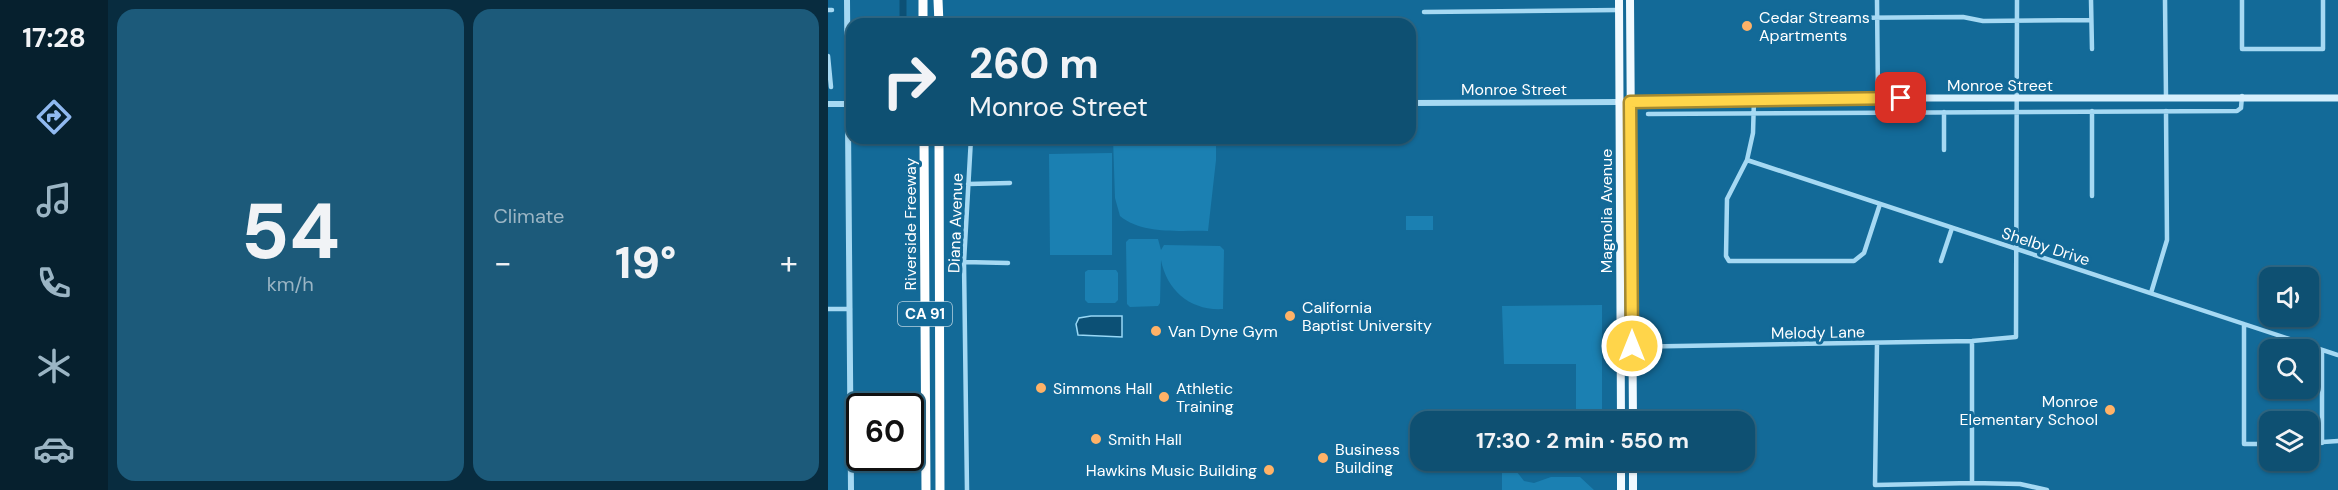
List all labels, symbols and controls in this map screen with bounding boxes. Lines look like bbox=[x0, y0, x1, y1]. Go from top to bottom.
place label: Cedar Streams Apartments bbox=[1759, 7, 1870, 46]
marker: Cedar Streams Apartments bbox=[1740, 19, 1754, 33]
text: 17:28 bbox=[22, 20, 86, 55]
text: 260 m bbox=[969, 36, 1099, 91]
icon: right bbox=[870, 42, 948, 120]
pin bbox=[1875, 72, 1926, 123]
street label: Monroe Street bbox=[1947, 75, 2053, 96]
street label: Monroe Street bbox=[1461, 79, 1567, 100]
icon: arrive bbox=[1884, 81, 1917, 114]
text: Monroe Street bbox=[969, 89, 1148, 124]
icon: directions bbox=[33, 96, 75, 138]
street label: Magnolia Avenue bbox=[1596, 149, 1617, 273]
street label: Riverside Freeway bbox=[900, 157, 921, 290]
street label: Diana Avenue bbox=[943, 173, 968, 273]
icon: music bbox=[33, 179, 75, 221]
text: 54 bbox=[241, 181, 340, 282]
text: Climate bbox=[494, 203, 564, 229]
street label: Shelby Drive bbox=[1999, 222, 2093, 271]
text: 19° bbox=[615, 233, 676, 292]
text: − bbox=[494, 241, 512, 284]
text: + bbox=[780, 241, 798, 284]
icon: phone bbox=[33, 262, 75, 304]
map controls bbox=[2259, 267, 2319, 471]
button: sound bbox=[2259, 267, 2319, 327]
text: km/h bbox=[267, 271, 314, 297]
place label: California Baptist University bbox=[1302, 297, 1432, 336]
road number: CA 91 bbox=[898, 302, 952, 326]
marker: California Baptist University bbox=[1283, 309, 1297, 323]
position arrow bbox=[1600, 314, 1664, 378]
place label: Van Dyne Gym bbox=[1168, 321, 1278, 342]
street label: Melody Lane bbox=[1771, 321, 1865, 344]
marker: Van Dyne Gym bbox=[1149, 324, 1163, 338]
button: search bbox=[2259, 339, 2319, 399]
icon: climate bbox=[33, 345, 75, 387]
place label: Simmons Hall bbox=[1053, 378, 1152, 399]
place label: Athletic Training bbox=[1176, 378, 1234, 417]
marker: Simmons Hall bbox=[1034, 381, 1048, 395]
marker: Athletic Training bbox=[1157, 390, 1171, 404]
place label: Monroe Elementary School bbox=[1960, 391, 2098, 430]
speed limit sign: 60 bbox=[846, 393, 924, 471]
marker: Monroe Elementary School bbox=[2103, 403, 2117, 417]
button: layers bbox=[2259, 411, 2319, 471]
text: 17:30 · 2 min · 550 m bbox=[1476, 426, 1689, 455]
icon: car bbox=[33, 428, 75, 470]
place label: Smith Hall bbox=[1108, 429, 1182, 450]
marker: Smith Hall bbox=[1089, 432, 1103, 446]
place label: Business Building bbox=[1335, 439, 1400, 478]
marker: Business Building bbox=[1316, 451, 1330, 465]
place label: Hawkins Music Building bbox=[1086, 460, 1257, 481]
marker: Hawkins Music Building bbox=[1262, 463, 1276, 477]

